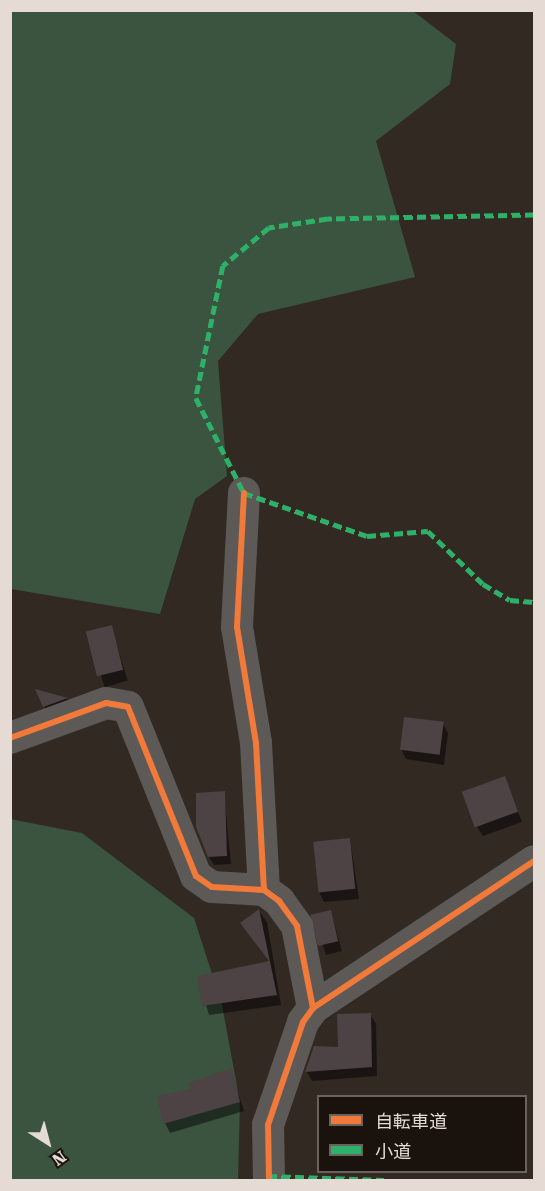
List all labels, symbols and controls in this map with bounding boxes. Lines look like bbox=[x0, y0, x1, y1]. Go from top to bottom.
legend bbox=[317, 1095, 527, 1173]
text: 自転車道 bbox=[375, 1111, 447, 1132]
north arrow bbox=[18, 1113, 78, 1173]
text: 小道 bbox=[375, 1141, 411, 1162]
text: N bbox=[48, 1147, 69, 1169]

